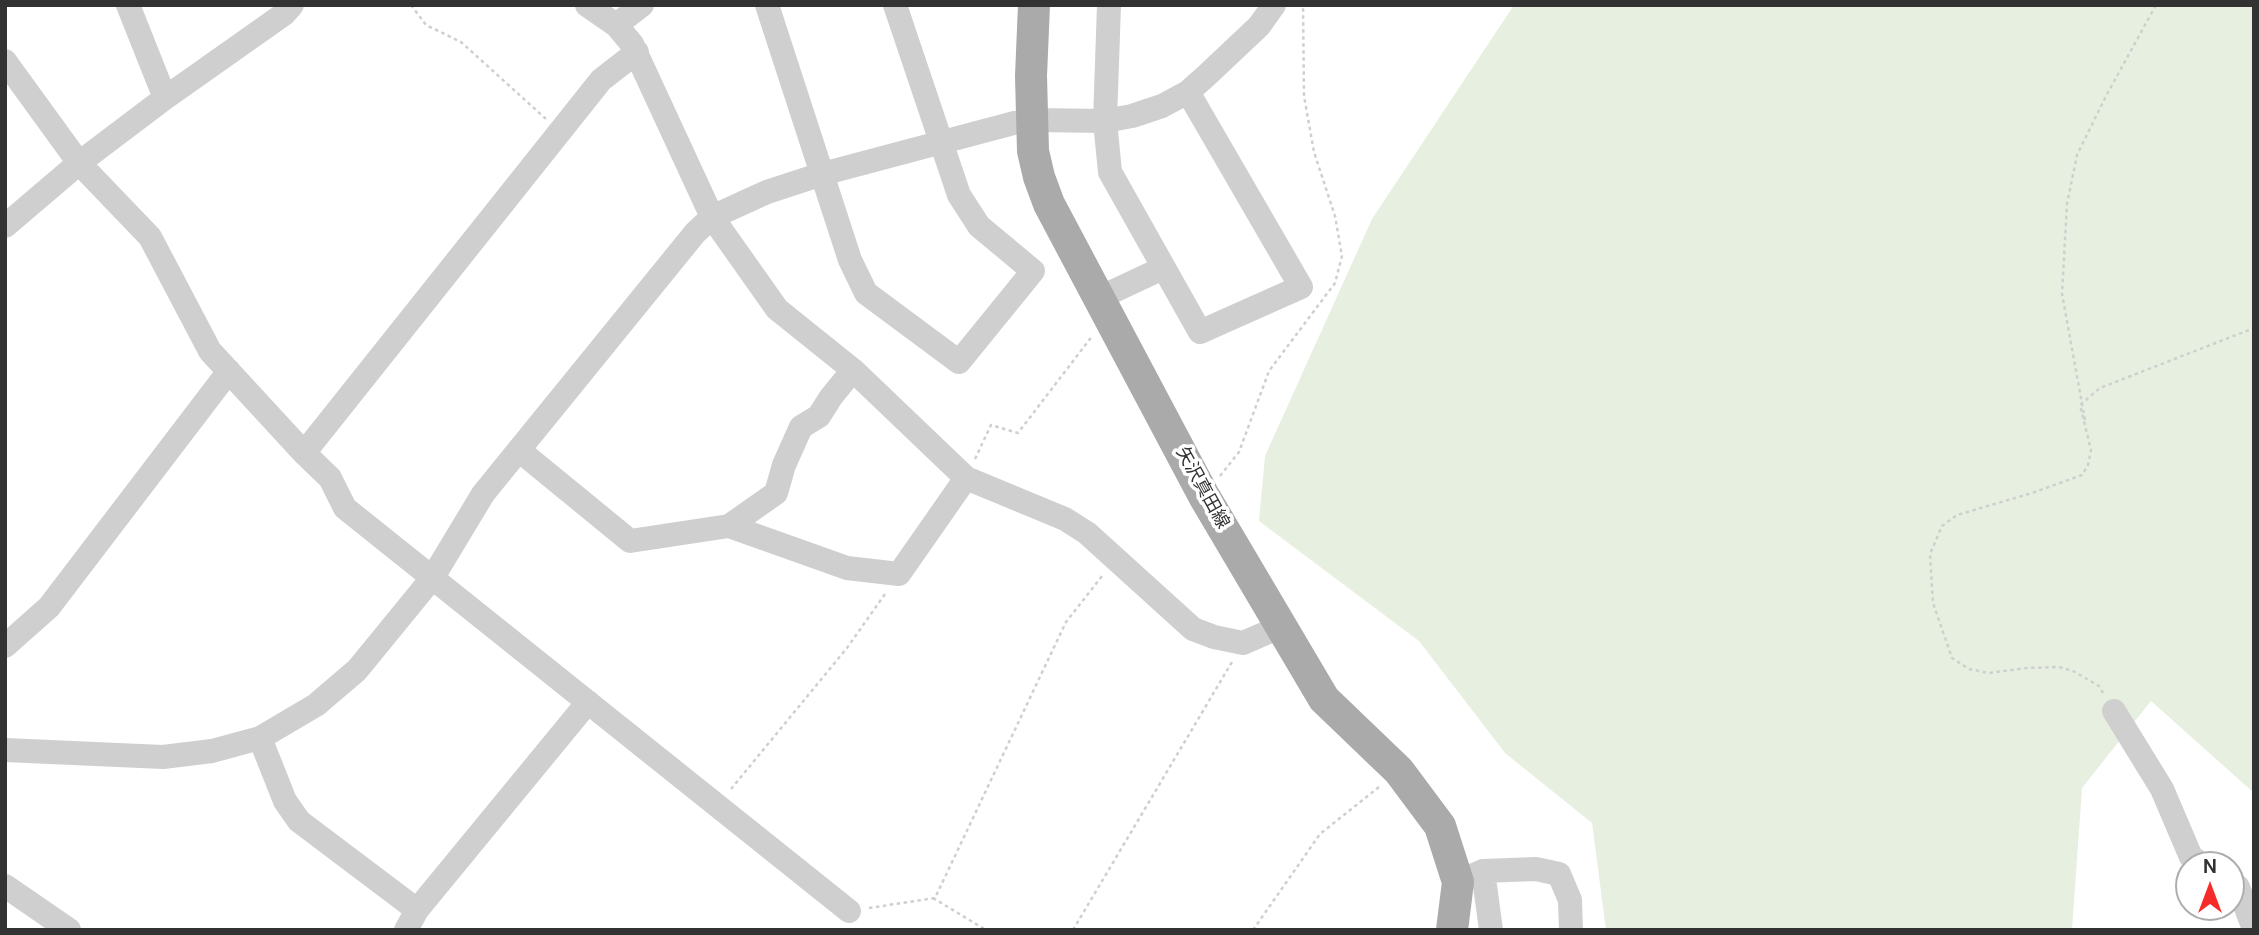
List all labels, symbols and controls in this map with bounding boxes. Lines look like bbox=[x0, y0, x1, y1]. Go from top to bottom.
street label: 矢沢真田線 bbox=[1171, 443, 1233, 533]
north arrow bbox=[2175, 851, 2245, 921]
text: N bbox=[2203, 854, 2217, 879]

